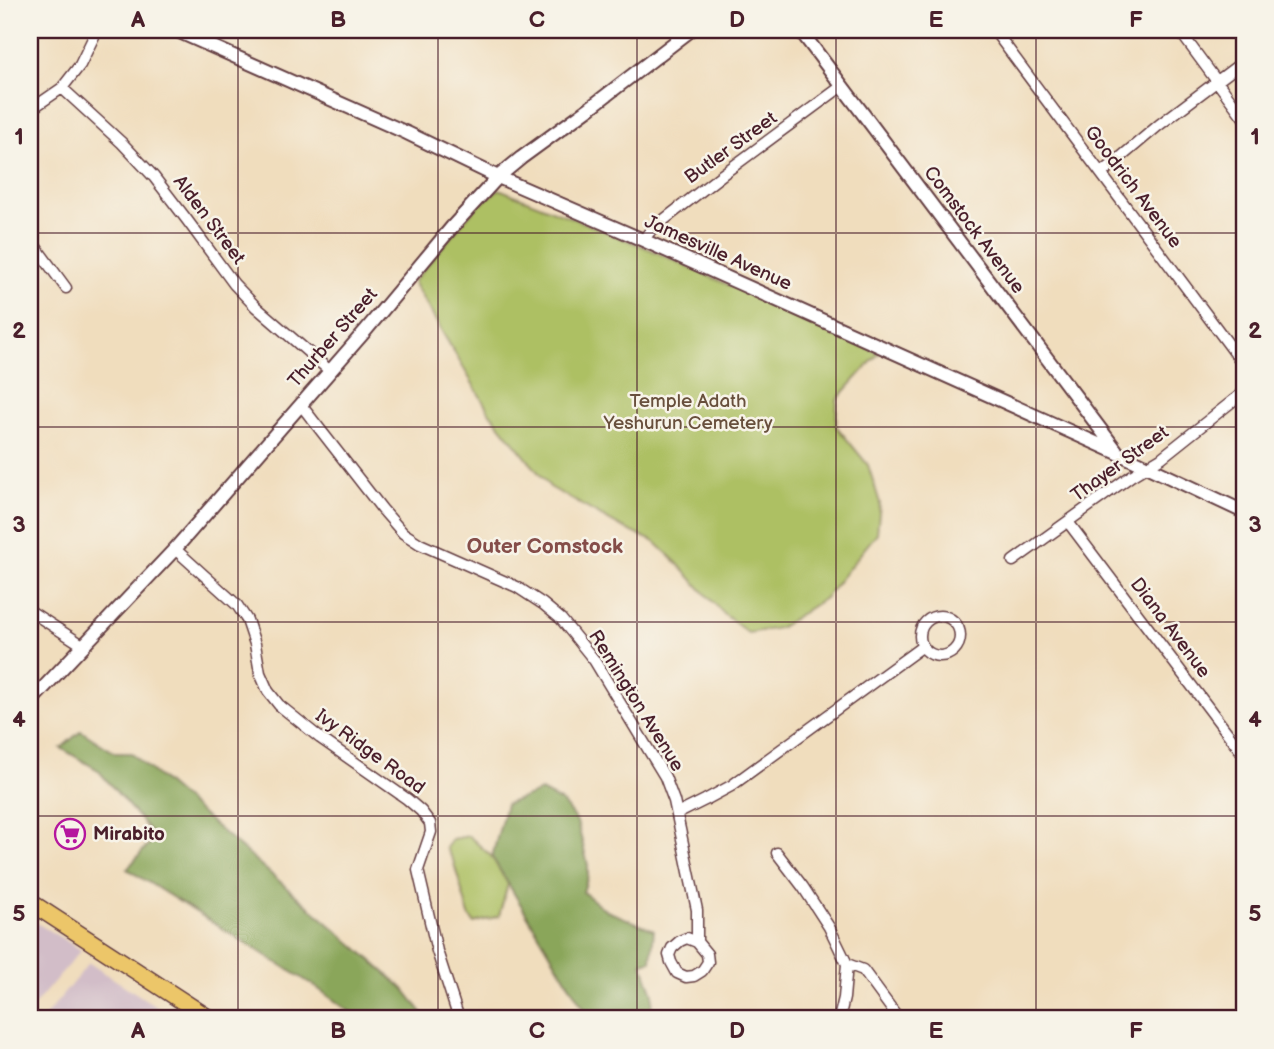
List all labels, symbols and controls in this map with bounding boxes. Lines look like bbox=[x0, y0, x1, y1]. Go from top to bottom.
text: A bbox=[130, 6, 146, 34]
text: B bbox=[330, 6, 346, 34]
text: C bbox=[529, 6, 545, 34]
text: D bbox=[729, 6, 745, 34]
text: E bbox=[929, 6, 944, 34]
text: F bbox=[1129, 6, 1143, 34]
street label: Butler Street bbox=[680, 107, 782, 189]
street label: Goodrich Avenue bbox=[1079, 121, 1187, 253]
text: 1 bbox=[14, 123, 24, 151]
text: 1 bbox=[1250, 123, 1260, 151]
street label: Comstock Avenue bbox=[919, 162, 1029, 298]
street label: Alden Street bbox=[168, 171, 250, 269]
street label: Jamesville Avenue bbox=[641, 210, 795, 296]
street label: Thurber Street bbox=[283, 283, 383, 393]
text: 2 bbox=[12, 317, 26, 345]
text: 2 bbox=[1248, 317, 1262, 345]
park label: Temple Adath Yeshurun Cemetery bbox=[602, 390, 773, 435]
street label: Thayer Street bbox=[1067, 421, 1173, 507]
text: 3 bbox=[12, 511, 26, 539]
text: 3 bbox=[1248, 511, 1262, 539]
district label: Outer Comstock bbox=[467, 534, 623, 559]
street label: Diana Avenue bbox=[1125, 573, 1215, 683]
street label: Remington Avenue bbox=[583, 626, 689, 776]
street label: Ivy Ridge Road bbox=[311, 704, 429, 800]
text: 4 bbox=[12, 706, 26, 734]
text: 4 bbox=[1248, 706, 1262, 734]
supermarket icon: Mirabito bbox=[53, 817, 87, 851]
place label: Mirabito bbox=[93, 823, 165, 846]
text: 5 bbox=[12, 900, 26, 928]
text: 5 bbox=[1248, 900, 1262, 928]
text: A bbox=[130, 1017, 146, 1045]
text: B bbox=[330, 1017, 346, 1045]
text: C bbox=[529, 1017, 545, 1045]
text: D bbox=[729, 1017, 745, 1045]
text: E bbox=[929, 1017, 944, 1045]
text: F bbox=[1129, 1017, 1143, 1045]

